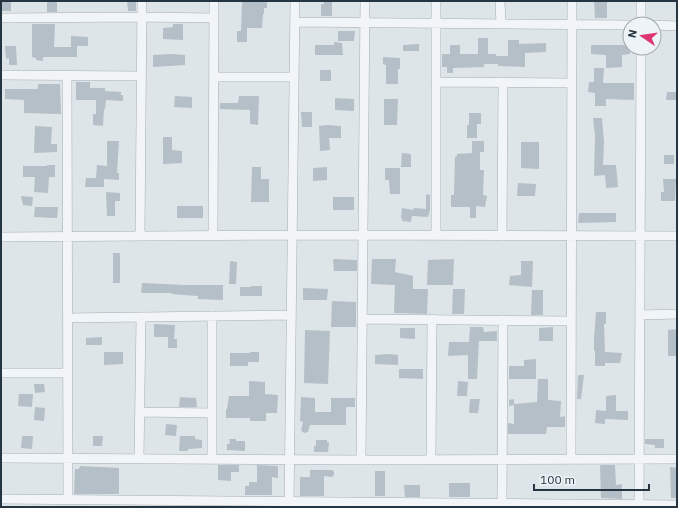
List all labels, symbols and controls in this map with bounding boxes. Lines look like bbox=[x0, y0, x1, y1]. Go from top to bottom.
north arrow bbox=[622, 16, 662, 56]
text: N bbox=[625, 28, 640, 39]
scale bar bbox=[534, 466, 649, 492]
text: 100 m bbox=[540, 472, 575, 487]

